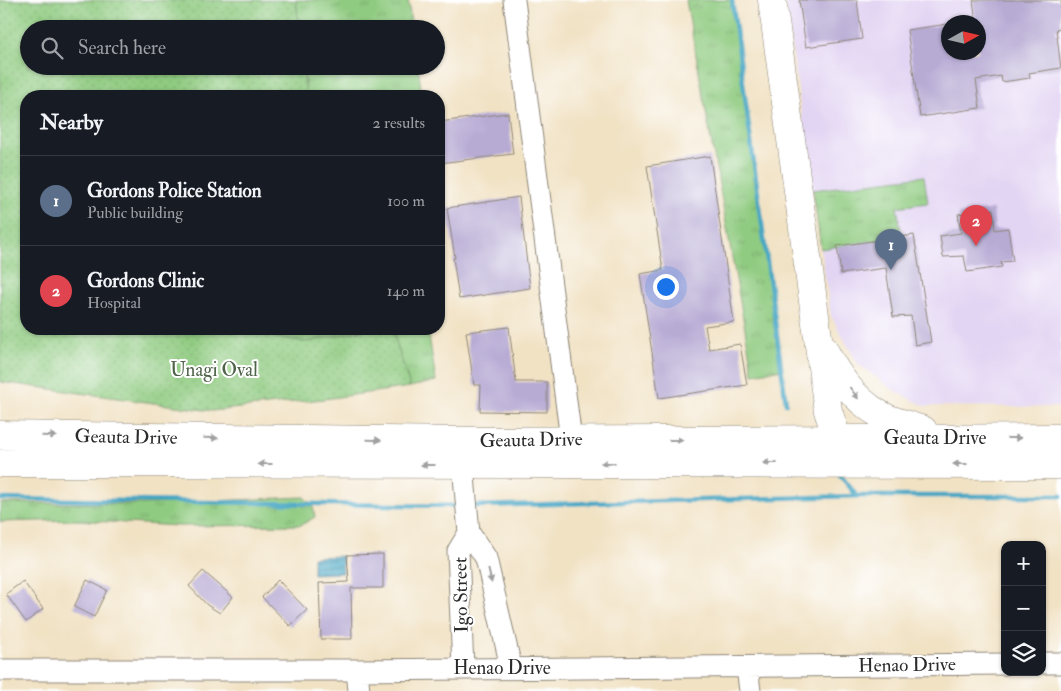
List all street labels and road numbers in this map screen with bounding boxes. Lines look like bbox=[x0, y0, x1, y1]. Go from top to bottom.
street label: Geauta Drive bbox=[74, 424, 178, 450]
street label: Geauta Drive bbox=[884, 426, 987, 450]
street label: Geauta Drive bbox=[479, 427, 583, 453]
street label: Igo Street bbox=[448, 557, 474, 633]
street label: Henao Drive bbox=[858, 652, 956, 678]
street label: Henao Drive bbox=[453, 656, 551, 680]

